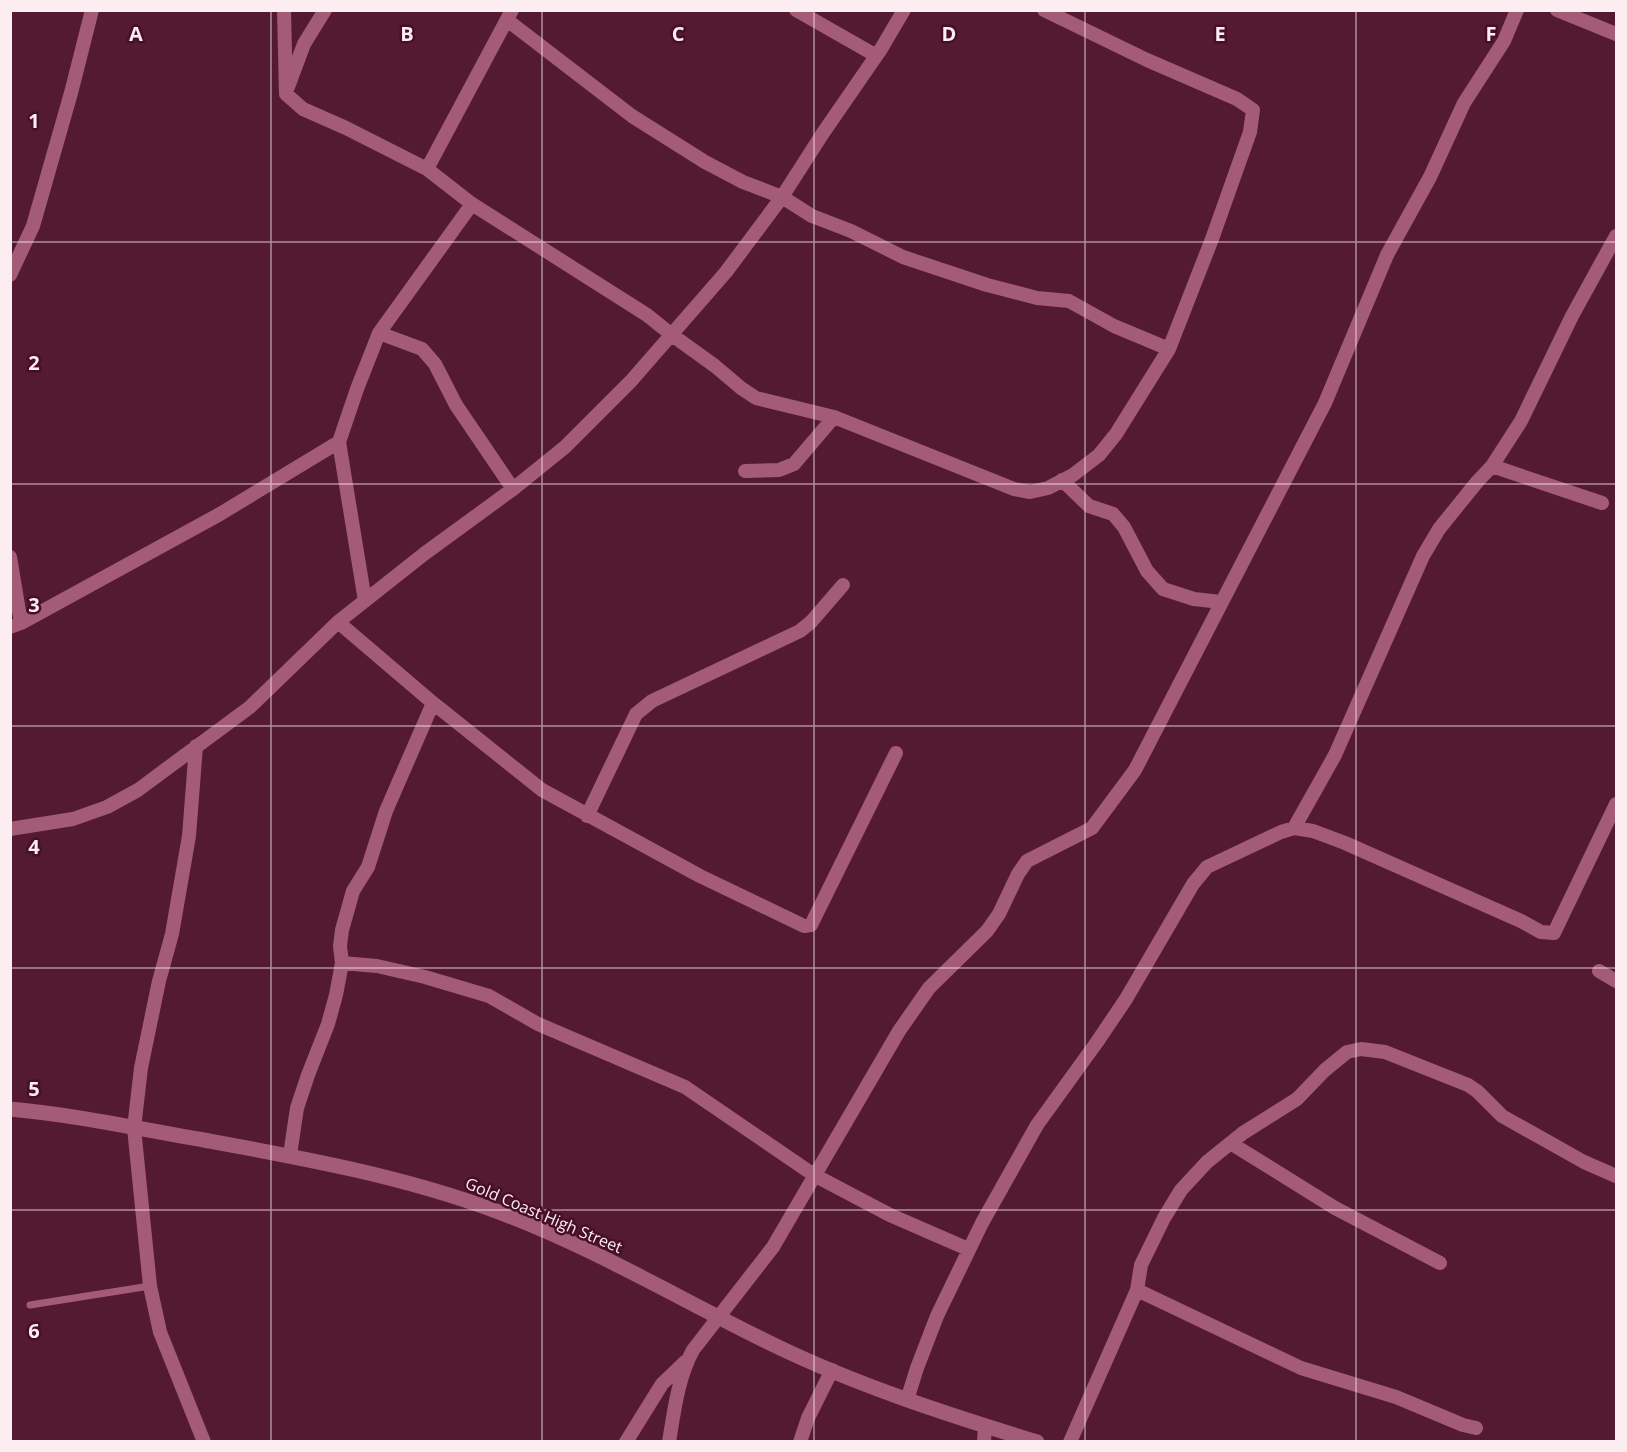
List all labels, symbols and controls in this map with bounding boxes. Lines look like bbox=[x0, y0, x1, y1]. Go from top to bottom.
text: A bbox=[129, 20, 143, 47]
text: B bbox=[400, 20, 414, 47]
text: C bbox=[672, 20, 685, 47]
text: D bbox=[942, 20, 956, 47]
text: E bbox=[1214, 20, 1226, 47]
text: F bbox=[1486, 20, 1496, 47]
text: 1 bbox=[28, 107, 40, 134]
text: 2 bbox=[28, 349, 40, 376]
text: 3 bbox=[28, 591, 40, 618]
text: 4 bbox=[28, 833, 40, 860]
text: 5 bbox=[28, 1075, 40, 1102]
street label: Gold Coast High Street bbox=[462, 1172, 626, 1258]
text: 6 bbox=[28, 1317, 40, 1344]

